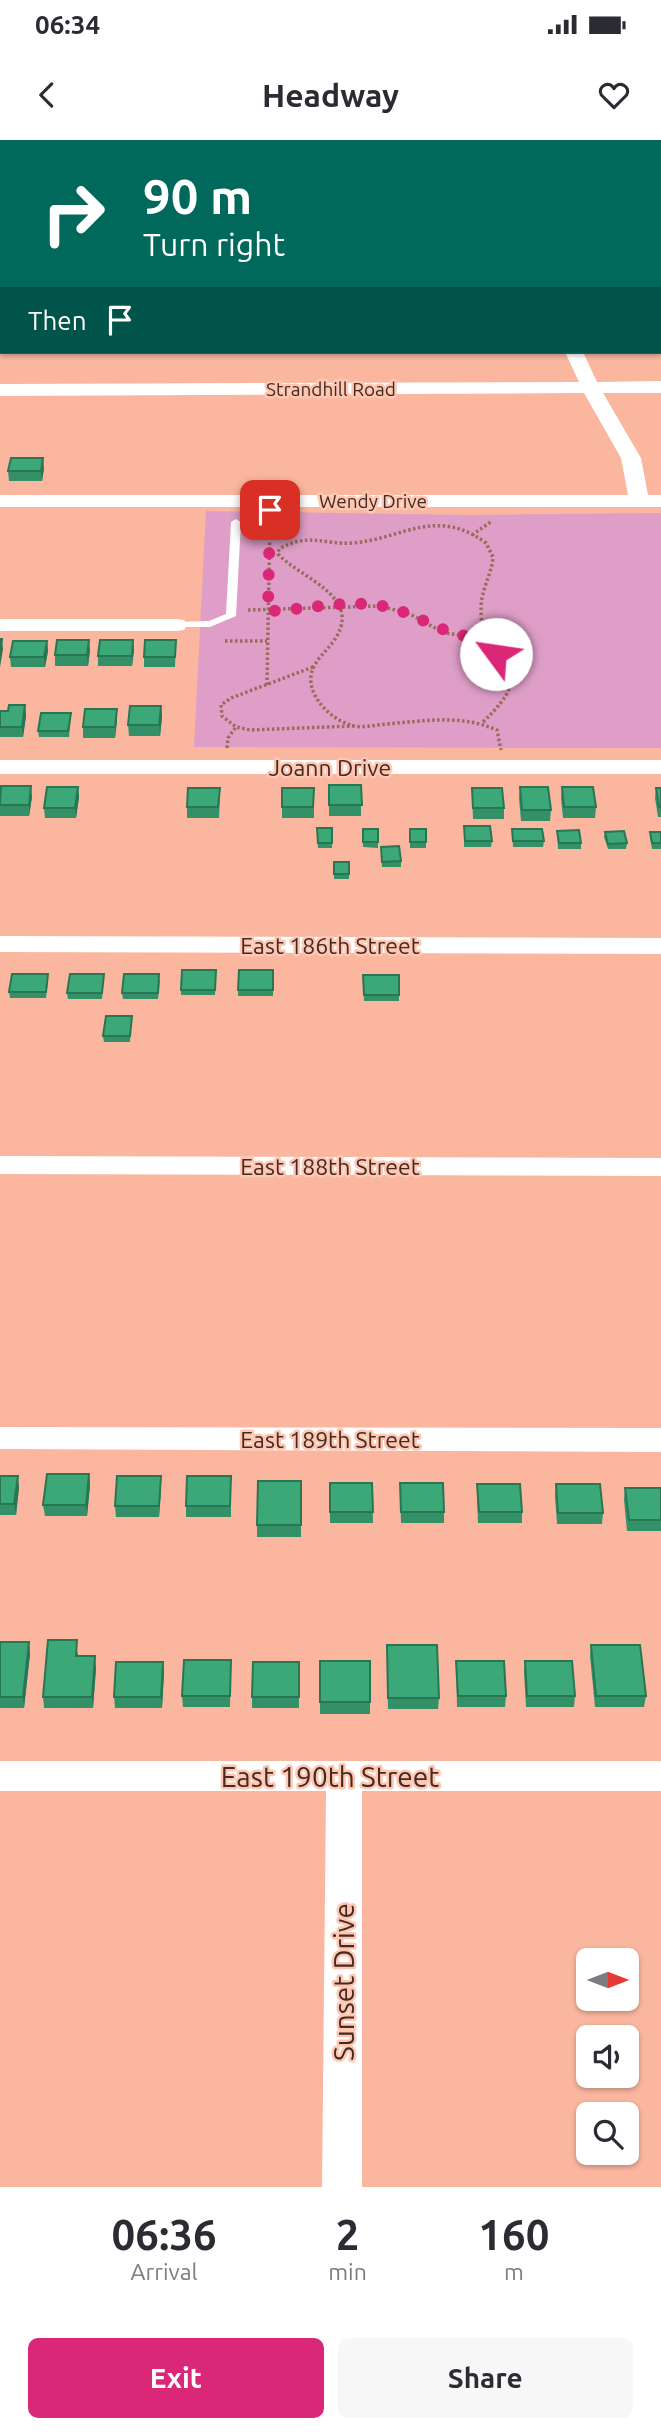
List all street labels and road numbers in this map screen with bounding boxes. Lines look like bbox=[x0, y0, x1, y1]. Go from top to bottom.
street label: Strandhill Road bbox=[266, 378, 396, 400]
street label: Wendy Drive bbox=[319, 490, 427, 512]
street label: Joann Drive bbox=[269, 755, 391, 780]
street label: East 186th Street bbox=[240, 933, 420, 958]
street label: East 188th Street bbox=[240, 1154, 420, 1179]
street label: East 189th Street bbox=[240, 1427, 420, 1452]
street label: East 190th Street bbox=[221, 1761, 439, 1792]
street label: Sunset Drive bbox=[328, 1903, 359, 2061]

